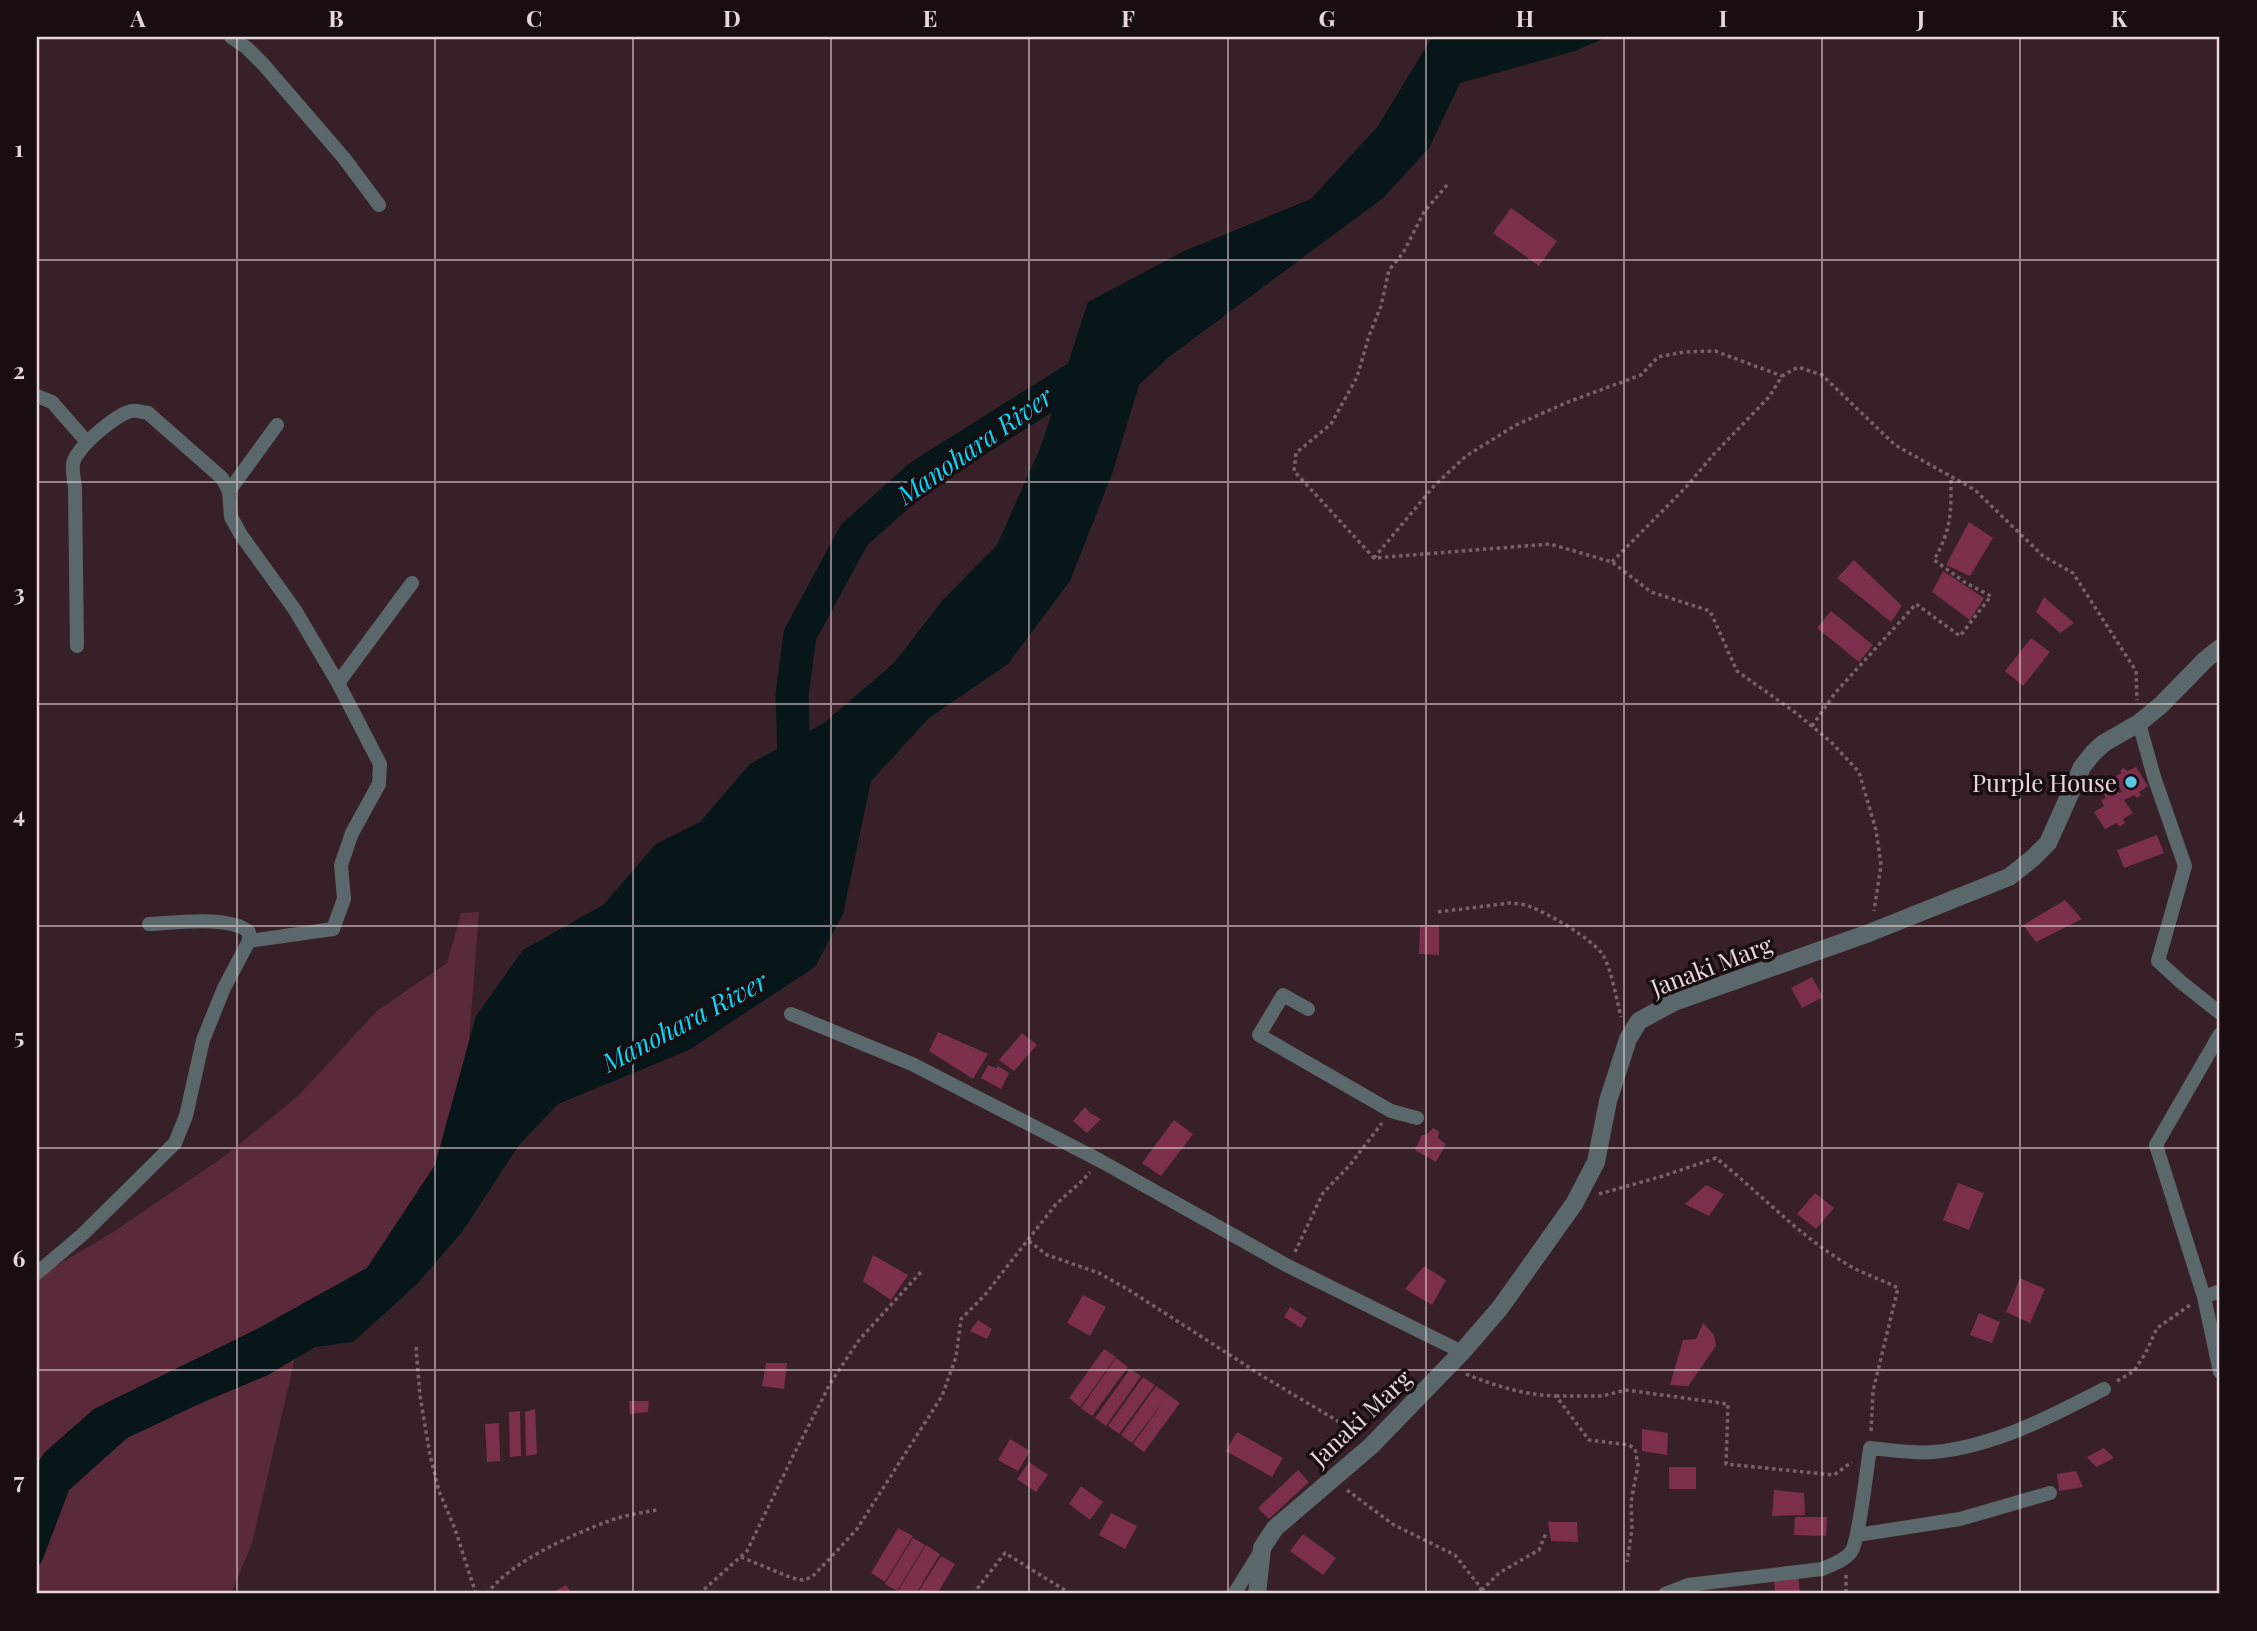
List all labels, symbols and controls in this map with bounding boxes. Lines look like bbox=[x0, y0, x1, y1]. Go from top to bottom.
text: A bbox=[129, 2, 146, 33]
text: B bbox=[328, 2, 344, 33]
text: C bbox=[526, 2, 542, 33]
text: D bbox=[723, 2, 741, 33]
text: E bbox=[923, 2, 937, 33]
text: F bbox=[1121, 2, 1135, 33]
text: G bbox=[1319, 2, 1336, 33]
text: H bbox=[1516, 2, 1534, 33]
text: I bbox=[1719, 2, 1727, 33]
text: J bbox=[1916, 2, 1925, 33]
text: K bbox=[2111, 2, 2128, 33]
text: 1 bbox=[15, 132, 24, 163]
text: 2 bbox=[13, 354, 25, 385]
water label: Manohara River bbox=[888, 378, 1060, 512]
text: 3 bbox=[13, 576, 25, 607]
place label: Purple House bbox=[1972, 766, 2117, 798]
marker: Purple House bbox=[2123, 774, 2139, 790]
text: 4 bbox=[13, 798, 25, 829]
street label: Janaki Marg bbox=[1645, 927, 1777, 1003]
water label: Manohara River bbox=[594, 962, 774, 1080]
text: 5 bbox=[14, 1020, 24, 1051]
text: 6 bbox=[13, 1242, 26, 1273]
street label: Janaki Marg bbox=[1302, 1361, 1418, 1473]
text: 7 bbox=[14, 1464, 25, 1495]

